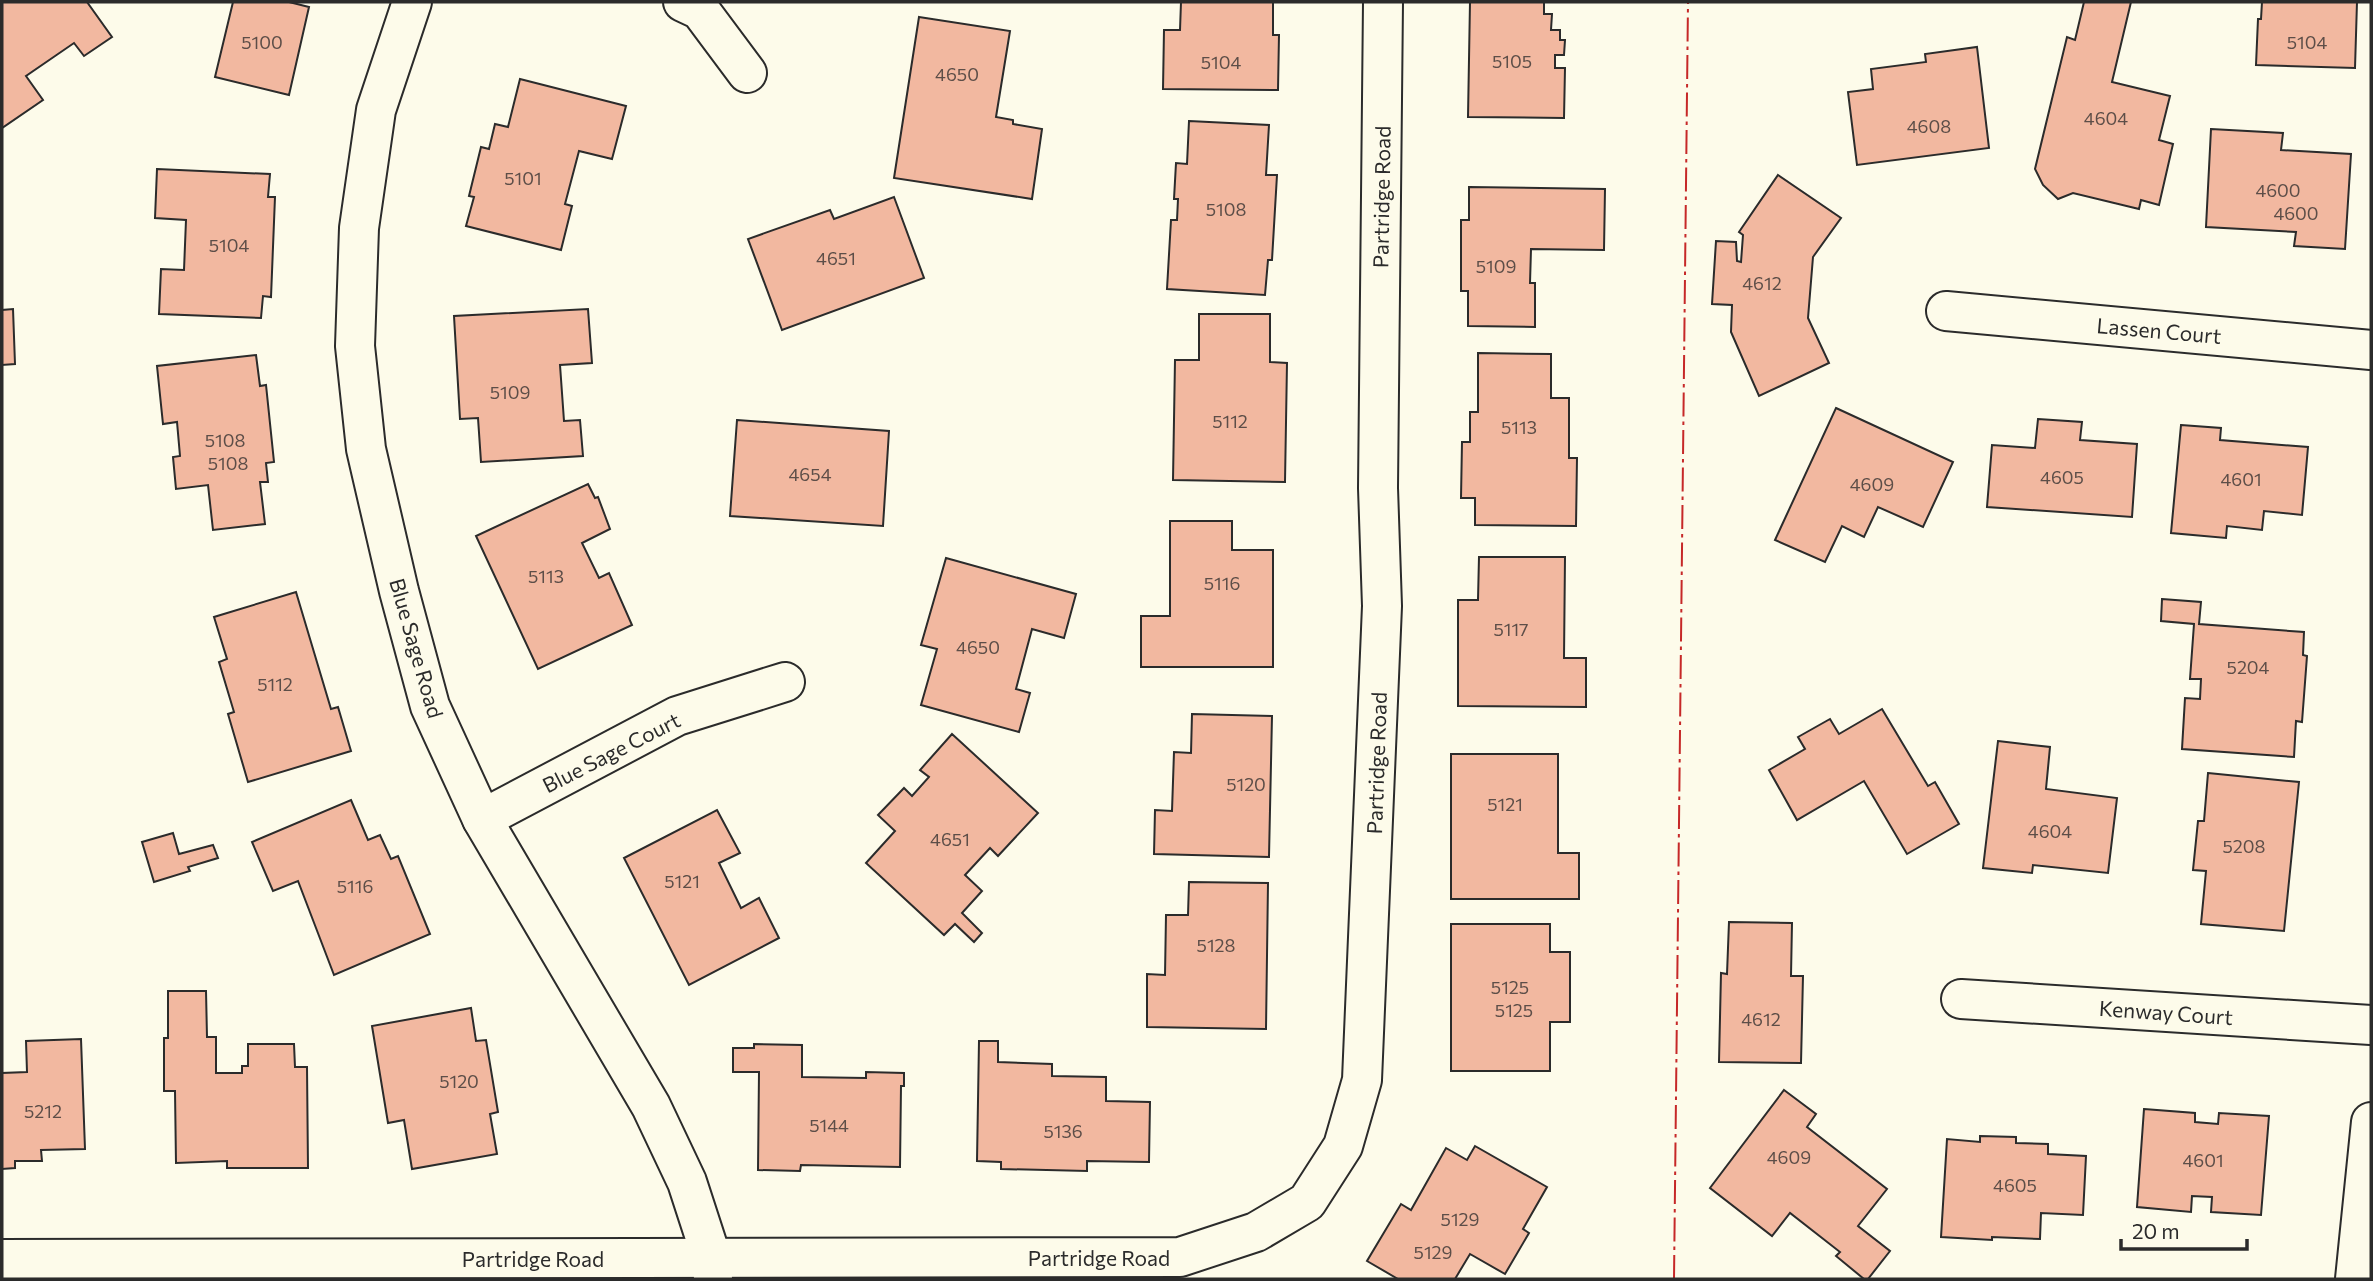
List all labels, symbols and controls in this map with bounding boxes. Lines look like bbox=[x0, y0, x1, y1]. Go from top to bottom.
house number: 5100 bbox=[241, 31, 283, 53]
house number: 5104 bbox=[2287, 31, 2327, 53]
house number: 5105 bbox=[1492, 50, 1532, 72]
house number: 5104 bbox=[1201, 51, 1241, 73]
house number: 4650 bbox=[935, 63, 979, 85]
house number: 4604 bbox=[2084, 107, 2128, 129]
house number: 4608 bbox=[1907, 115, 1951, 137]
street label: Partridge Road bbox=[1367, 126, 1395, 268]
house number: 5101 bbox=[504, 167, 542, 189]
house number: 4600 bbox=[2255, 179, 2301, 201]
house number: 5108 bbox=[1206, 198, 1246, 220]
house number: 4600 bbox=[2273, 202, 2319, 224]
house number: 5104 bbox=[209, 234, 249, 256]
house number: 4651 bbox=[816, 247, 856, 269]
house number: 5109 bbox=[1476, 255, 1516, 277]
house number: 4612 bbox=[1742, 272, 1782, 294]
street label: Lassen Court bbox=[2096, 312, 2222, 348]
house number: 5109 bbox=[490, 381, 530, 403]
house number: 5112 bbox=[1212, 410, 1248, 432]
house number: 5113 bbox=[1501, 416, 1537, 438]
house number: 5108 bbox=[205, 429, 245, 451]
house number: 5108 bbox=[208, 452, 248, 474]
house number: 4654 bbox=[789, 463, 832, 485]
house number: 4605 bbox=[2040, 466, 2084, 488]
house number: 4601 bbox=[2220, 468, 2262, 490]
house number: 4609 bbox=[1850, 473, 1894, 495]
house number: 5113 bbox=[528, 565, 564, 587]
house number: 5116 bbox=[1204, 572, 1240, 594]
street label: Blue Sage Road bbox=[385, 575, 449, 721]
house number: 5117 bbox=[1493, 618, 1529, 640]
house number: 4650 bbox=[956, 636, 1000, 658]
house number: 5204 bbox=[2227, 656, 2270, 678]
house number: 5112 bbox=[257, 673, 293, 695]
street label: Partridge Road bbox=[1361, 691, 1391, 835]
street label: Blue Sage Court bbox=[538, 707, 684, 797]
house number: 5120 bbox=[1226, 773, 1266, 795]
house number: 5121 bbox=[1487, 793, 1523, 815]
house number: 4604 bbox=[2028, 820, 2072, 842]
house number: 4651 bbox=[930, 828, 970, 850]
house number: 5208 bbox=[2223, 835, 2266, 857]
house number: 5121 bbox=[664, 870, 700, 892]
house number: 5116 bbox=[337, 875, 373, 897]
house number: 5128 bbox=[1197, 934, 1236, 956]
house number: 5125 bbox=[1491, 976, 1529, 998]
street label: Kenway Court bbox=[2098, 995, 2234, 1029]
house number: 5125 bbox=[1495, 999, 1533, 1021]
house number: 4612 bbox=[1741, 1008, 1781, 1030]
house number: 5120 bbox=[439, 1070, 479, 1092]
house number: 5212 bbox=[24, 1100, 62, 1122]
house number: 5144 bbox=[809, 1114, 849, 1136]
house number: 5136 bbox=[1043, 1120, 1083, 1142]
house number: 4609 bbox=[1767, 1146, 1811, 1168]
house number: 4601 bbox=[2182, 1149, 2224, 1171]
house number: 4605 bbox=[1993, 1174, 2037, 1196]
house number: 5129 bbox=[1441, 1208, 1479, 1230]
scale bar bbox=[2121, 1208, 2247, 1252]
text: 20 m bbox=[2132, 1218, 2180, 1243]
house number: 5129 bbox=[1414, 1241, 1452, 1263]
street label: Partridge Road bbox=[1028, 1245, 1170, 1270]
street label: Partridge Road bbox=[462, 1246, 604, 1271]

